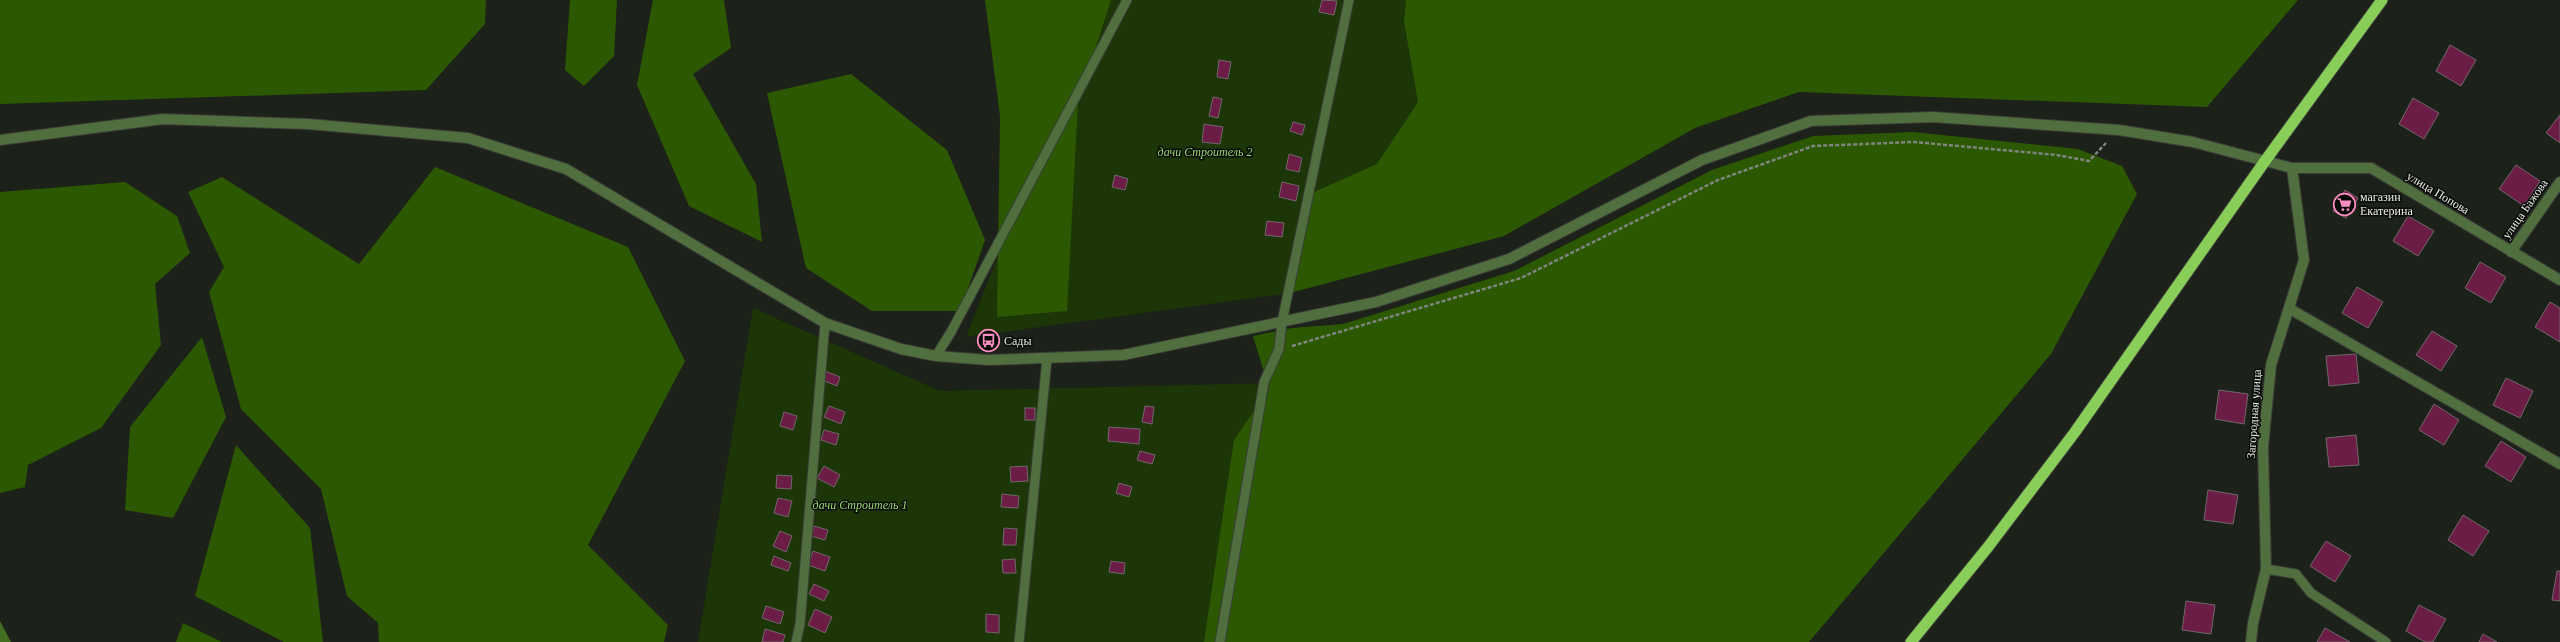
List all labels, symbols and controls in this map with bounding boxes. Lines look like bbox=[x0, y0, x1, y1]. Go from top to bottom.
park label: дачи Строитель 2 bbox=[1158, 145, 1252, 159]
street label: улица Попова bbox=[2404, 169, 2472, 218]
street label: улица Бажова bbox=[2499, 176, 2551, 242]
place label: магазин Екатерина bbox=[2360, 190, 2413, 218]
supermarket icon: магазин Екатерина bbox=[2332, 191, 2358, 217]
bus stop icon: Сады bbox=[976, 328, 1002, 354]
place label: Сады bbox=[1004, 334, 1032, 348]
street label: Загородная улица bbox=[2244, 368, 2264, 459]
park label: дачи Строитель 1 bbox=[813, 498, 907, 512]

